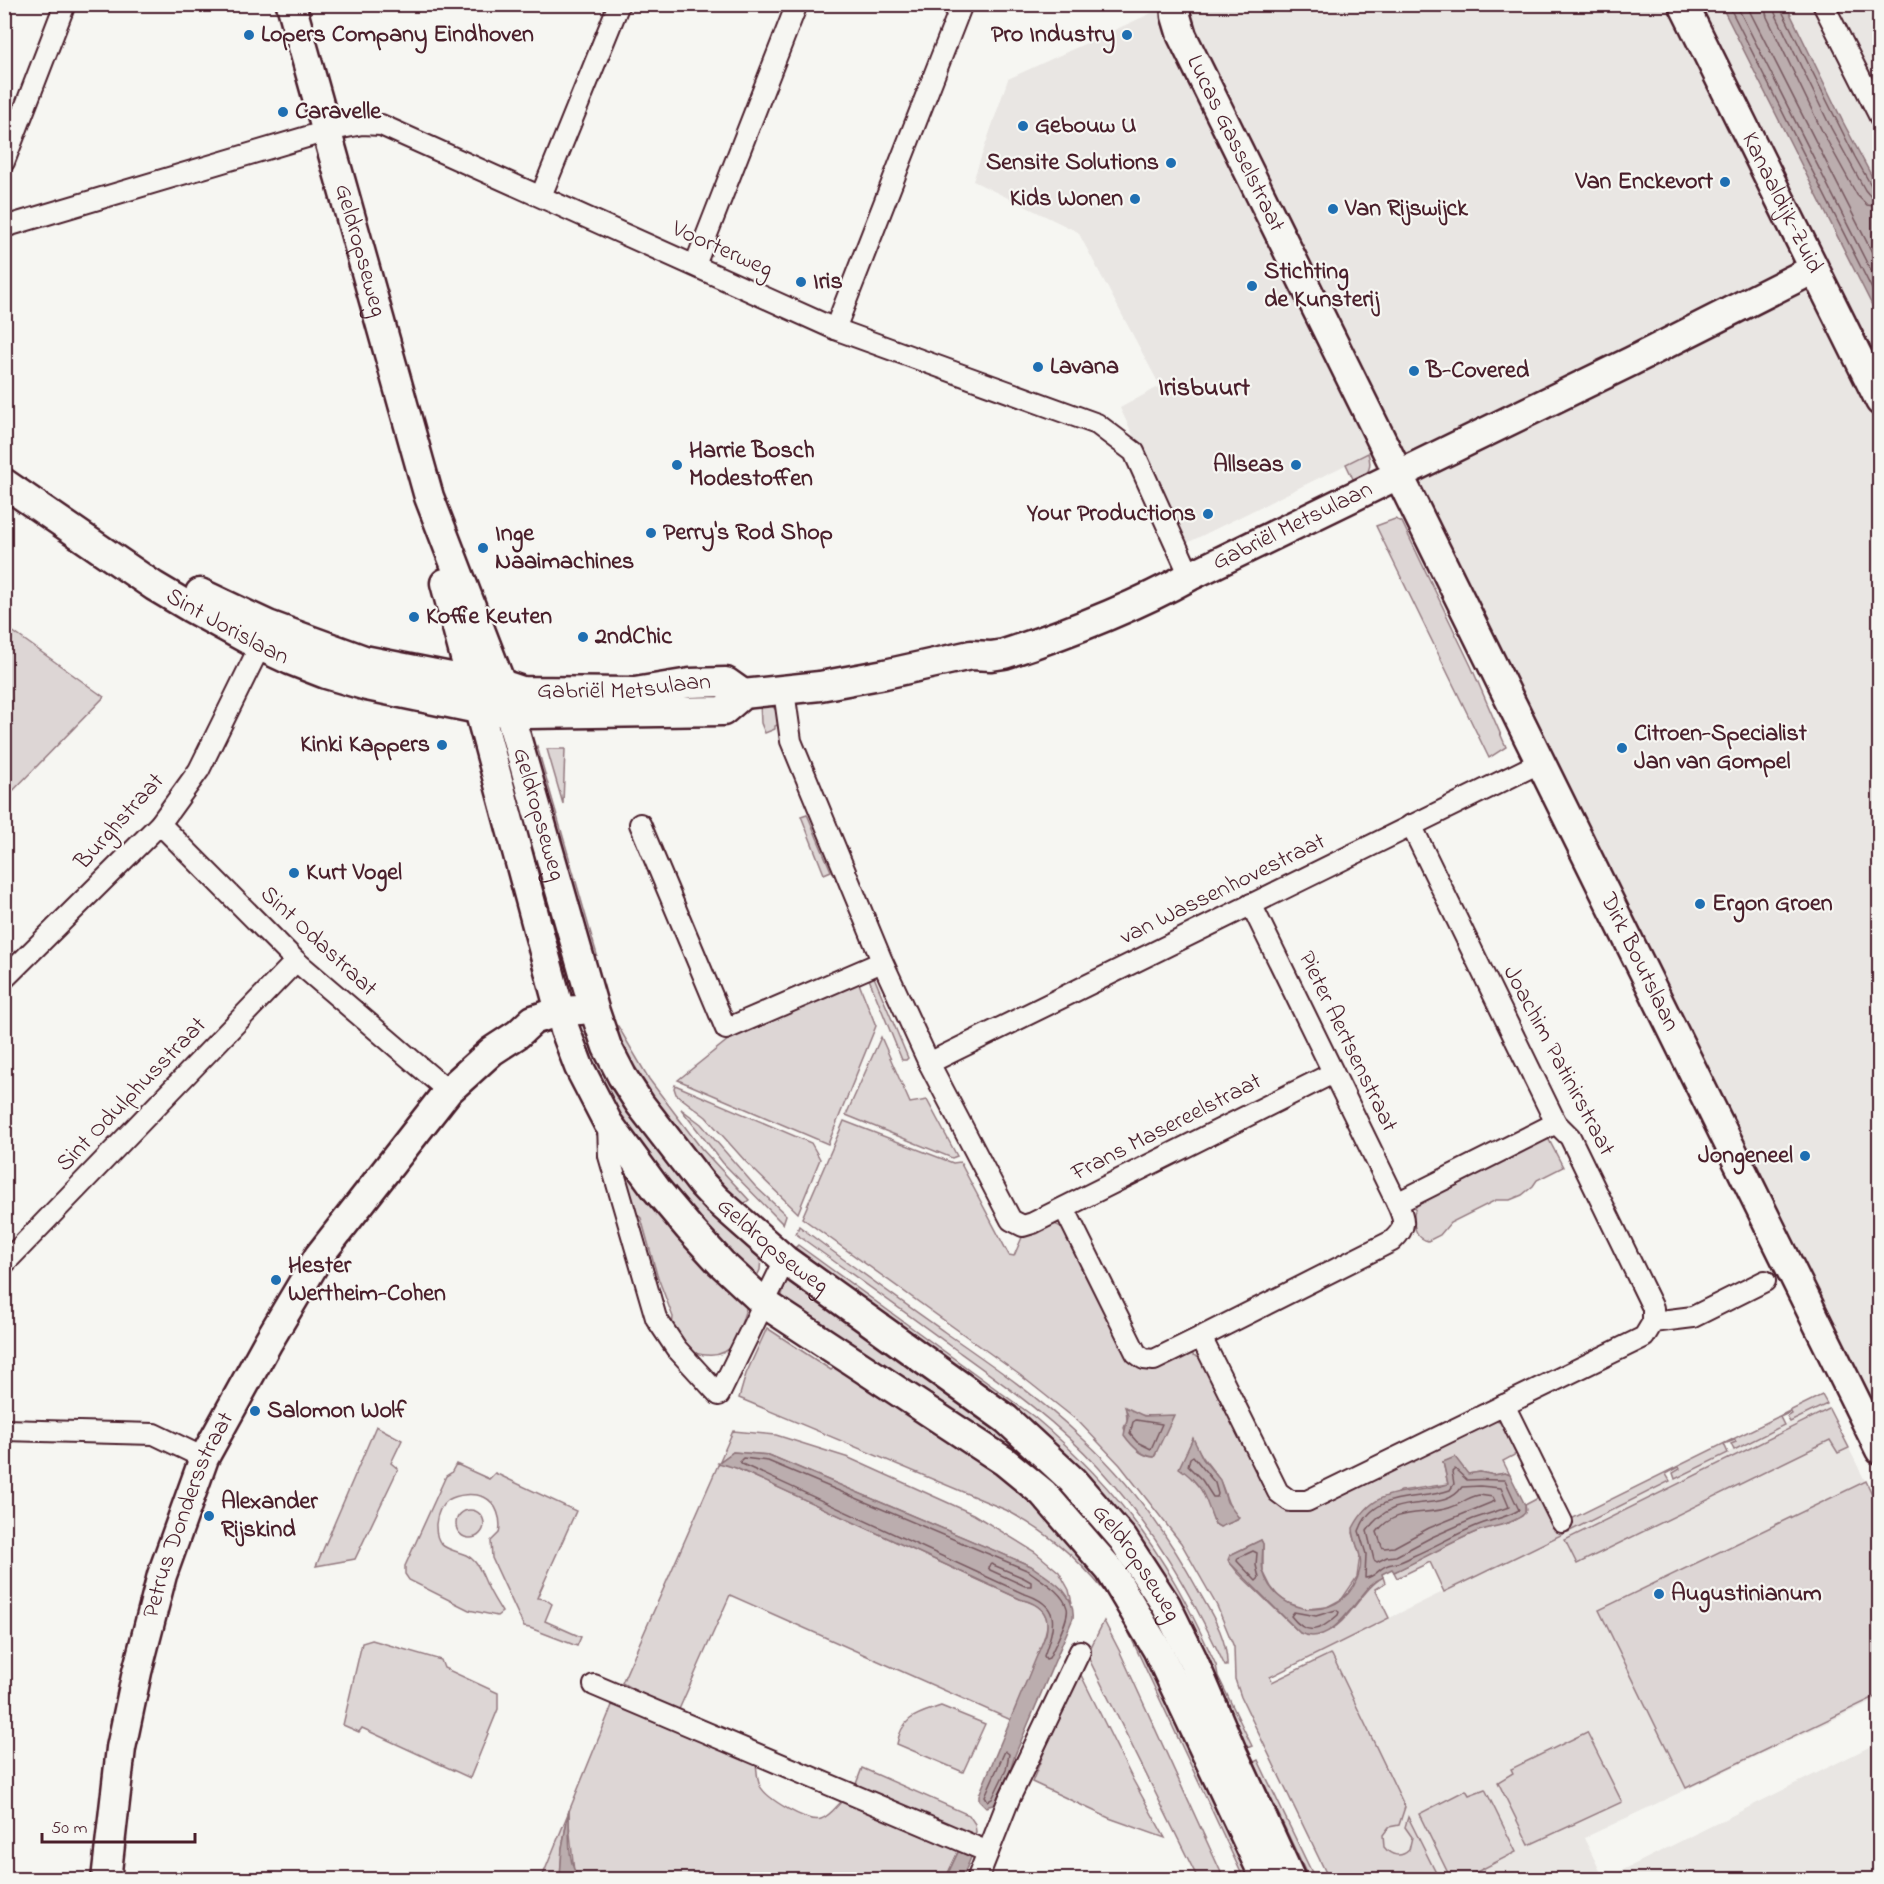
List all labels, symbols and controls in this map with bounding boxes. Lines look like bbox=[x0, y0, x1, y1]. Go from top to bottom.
place label: Lopers Company Eindhoven bbox=[261, 18, 534, 54]
place label: Pro Industry bbox=[991, 18, 1115, 54]
marker: Lopers Company Eindhoven bbox=[242, 28, 256, 42]
marker: Pro Industry bbox=[1120, 28, 1134, 42]
street label: Lucas Gasselstraat bbox=[1177, 49, 1294, 238]
place label: Caravelle bbox=[295, 95, 382, 130]
marker: Caravelle bbox=[276, 105, 290, 119]
place label: Gebouw U bbox=[1035, 109, 1137, 144]
marker: Gebouw U bbox=[1016, 119, 1030, 133]
street label: Kanaaldijk-Zuid bbox=[1732, 126, 1832, 280]
place label: Sensite Solutions bbox=[986, 146, 1159, 181]
marker: Sensite Solutions bbox=[1164, 156, 1178, 170]
place label: Van Enckevort bbox=[1574, 165, 1714, 200]
marker: Van Enckevort bbox=[1718, 175, 1732, 189]
street label: Geldropseweg bbox=[325, 180, 395, 321]
place label: Kids Wonen bbox=[1010, 182, 1123, 217]
marker: Kids Wonen bbox=[1128, 192, 1142, 206]
place label: Van Rijswijck bbox=[1344, 192, 1468, 227]
marker: Van Rijswijck bbox=[1326, 202, 1340, 216]
street label: Voorterweg bbox=[665, 212, 778, 288]
place label: Stichting de Kunsterij bbox=[1264, 255, 1380, 318]
place label: Iris bbox=[813, 265, 843, 300]
marker: Iris bbox=[794, 275, 808, 289]
marker: Stichting de Kunsterij bbox=[1245, 279, 1259, 293]
place label: Lavana bbox=[1050, 350, 1119, 385]
place label: B-Covered bbox=[1425, 354, 1530, 389]
marker: Lavana bbox=[1031, 360, 1045, 374]
marker: B-Covered bbox=[1407, 364, 1421, 378]
district label: Irisbuurt bbox=[1158, 370, 1250, 408]
place label: Harrie Bosch Modestoffen bbox=[689, 434, 815, 497]
place label: Allseas bbox=[1213, 448, 1284, 483]
marker: Harrie Bosch Modestoffen bbox=[670, 458, 684, 472]
marker: Allseas bbox=[1289, 458, 1303, 472]
street label: Gabriël Metsulaan bbox=[1207, 472, 1379, 580]
place label: Your Productions bbox=[1026, 497, 1196, 532]
marker: Your Productions bbox=[1201, 507, 1215, 521]
place label: Perry's Rod Shop bbox=[663, 516, 833, 552]
place label: Inge Naaimachines bbox=[495, 517, 634, 580]
marker: Perry's Rod Shop bbox=[644, 526, 658, 540]
marker: Inge Naaimachines bbox=[476, 541, 490, 555]
street label: Sint Jorislaan bbox=[159, 579, 295, 675]
place label: Koffie Keuten bbox=[426, 600, 552, 635]
marker: Koffie Keuten bbox=[407, 610, 421, 624]
place label: 2ndChic bbox=[594, 620, 673, 655]
marker: 2ndChic bbox=[576, 630, 590, 644]
street label: Gabriël Metsulaan bbox=[537, 665, 711, 710]
place label: Citroen-Specialist Jan van Gompel bbox=[1634, 717, 1808, 780]
place label: Kinki Kappers bbox=[300, 728, 430, 763]
marker: Kinki Kappers bbox=[435, 738, 449, 752]
marker: Citroen-Specialist Jan van Gompel bbox=[1615, 741, 1629, 755]
street label: Geldropseweg bbox=[503, 744, 574, 885]
street label: Burghstraat bbox=[66, 766, 173, 879]
street label: van Wassenhovestraat bbox=[1114, 825, 1332, 955]
place label: Kurt Vogel bbox=[306, 856, 402, 892]
marker: Kurt Vogel bbox=[287, 866, 301, 880]
street label: Sint Odastraat bbox=[251, 878, 385, 1006]
street label: Dirk Boutslaan bbox=[1590, 886, 1688, 1038]
place label: Ergon Groen bbox=[1712, 887, 1833, 923]
marker: Ergon Groen bbox=[1693, 897, 1707, 911]
street label: Pieter Aertsenstraat bbox=[1288, 946, 1406, 1138]
street label: Joachim Patinirstraat bbox=[1493, 960, 1623, 1162]
street label: Sint Odulphusstraat bbox=[49, 1010, 215, 1180]
street label: Frans Masereelstraat bbox=[1065, 1065, 1268, 1192]
place label: Jongeneel bbox=[1698, 1139, 1793, 1175]
marker: Jongeneel bbox=[1798, 1149, 1812, 1163]
street label: Geldropseweg bbox=[708, 1190, 836, 1303]
place label: Hester Wertheim-Cohen bbox=[288, 1249, 446, 1312]
marker: Hester Wertheim-Cohen bbox=[269, 1273, 283, 1287]
place label: Salomon Wolf bbox=[267, 1394, 407, 1429]
marker: Salomon Wolf bbox=[248, 1404, 262, 1418]
street label: Petrus Dondersstraat bbox=[134, 1406, 244, 1622]
place label: Alexander Rijskind bbox=[221, 1485, 318, 1548]
street label: Geldropseweg bbox=[1083, 1497, 1189, 1628]
marker: Alexander Rijskind bbox=[202, 1509, 216, 1523]
place label: Augustinianum bbox=[1671, 1577, 1822, 1613]
marker: Augustinianum bbox=[1652, 1587, 1666, 1601]
scale bar bbox=[42, 1806, 195, 1844]
text: 50 m bbox=[51, 1816, 88, 1842]

